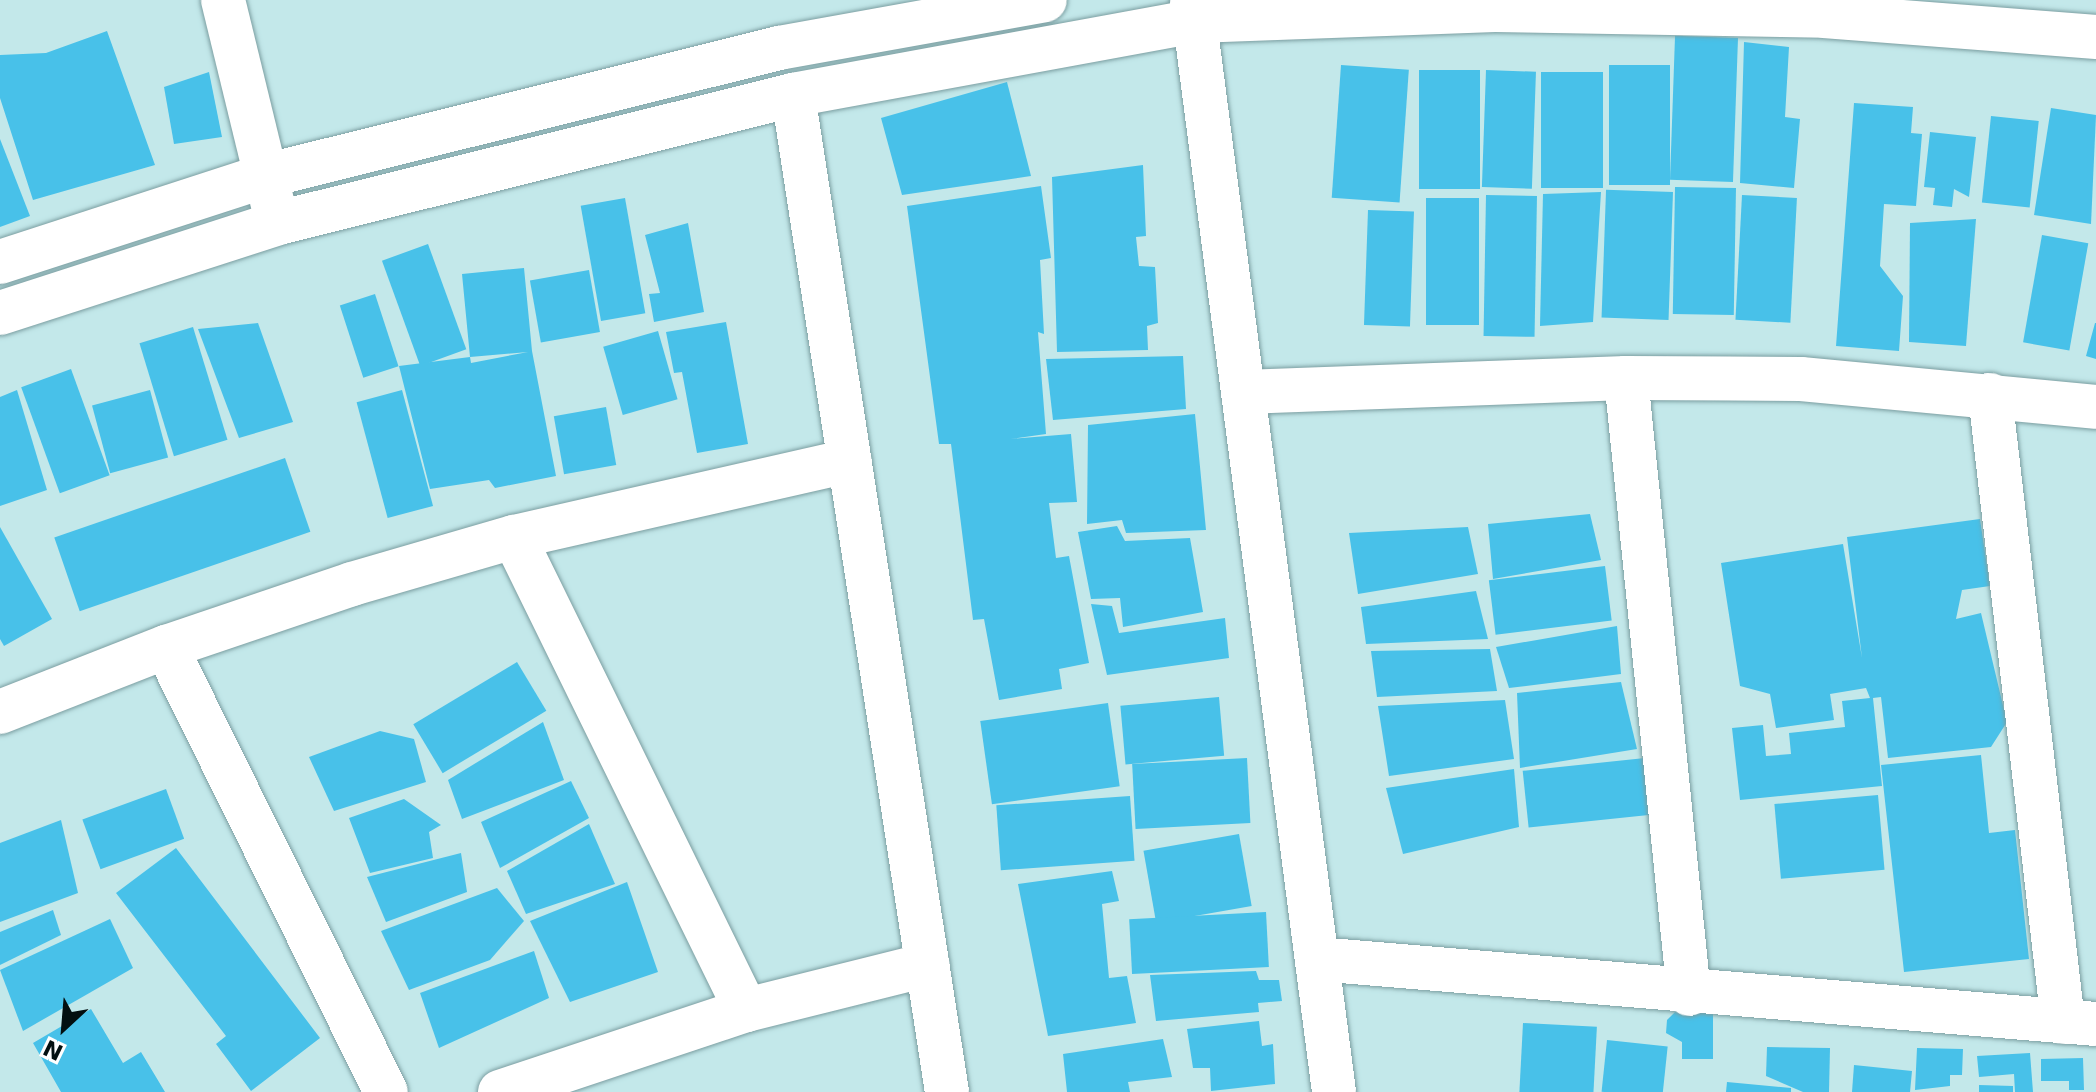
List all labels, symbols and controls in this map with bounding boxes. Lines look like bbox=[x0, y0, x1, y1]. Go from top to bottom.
north arrow bbox=[24, 988, 104, 1068]
text: N bbox=[40, 1035, 67, 1065]

